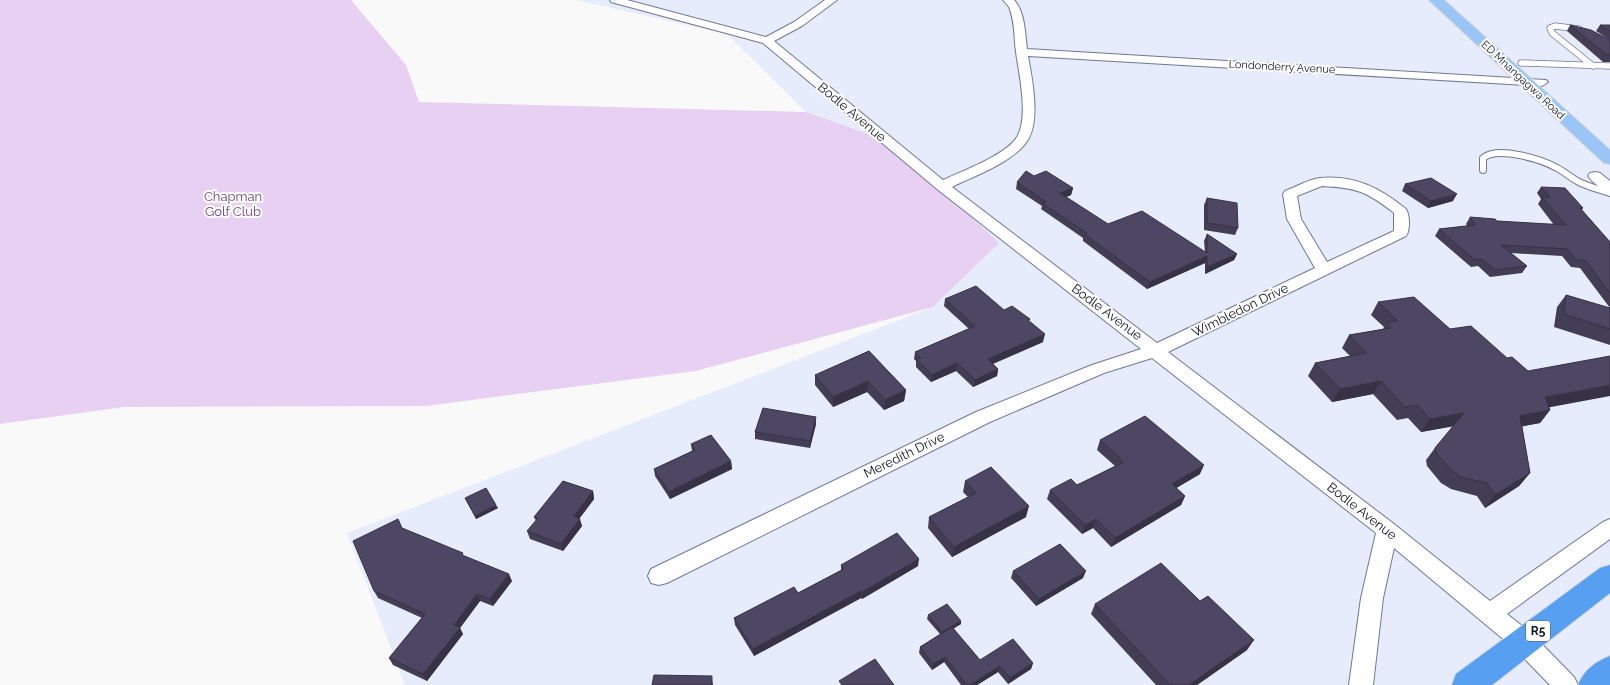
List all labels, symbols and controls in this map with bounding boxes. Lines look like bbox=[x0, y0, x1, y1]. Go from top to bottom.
street label: ED Mnangagwa Road bbox=[1479, 38, 1568, 122]
street label: Londonderry Avenue bbox=[1228, 58, 1336, 76]
street label: Bodle Avenue bbox=[815, 79, 889, 145]
park label: Chapman Golf Club bbox=[204, 189, 262, 219]
street label: Wimbledon Drive bbox=[1189, 280, 1291, 340]
street label: Bodle Avenue bbox=[1069, 281, 1145, 344]
street label: Meredith Drive bbox=[861, 429, 947, 481]
street label: Bodle Avenue bbox=[1324, 479, 1400, 543]
road number: R5 bbox=[1526, 621, 1550, 641]

